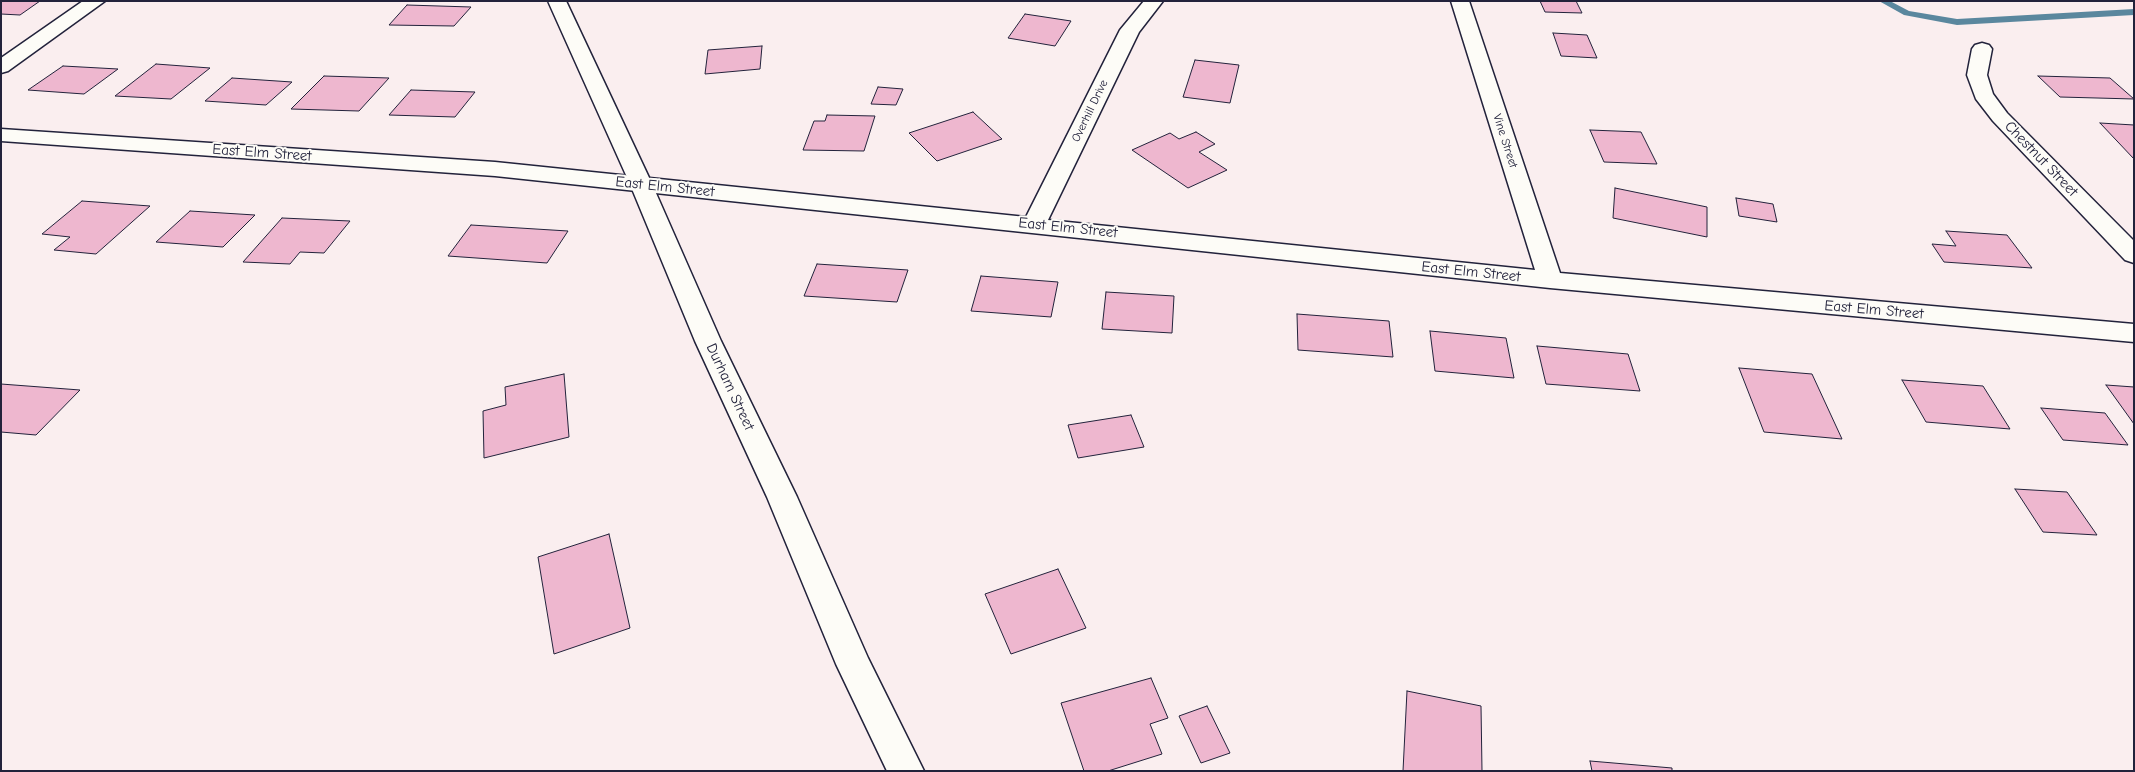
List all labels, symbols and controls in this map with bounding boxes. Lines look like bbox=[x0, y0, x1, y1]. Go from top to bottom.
street label: Overhill Drive bbox=[1069, 78, 1111, 144]
street label: Vine Street bbox=[1490, 112, 1520, 170]
street label: Chestnut Street bbox=[2000, 117, 2082, 201]
street label: East Elm Street bbox=[212, 141, 312, 165]
street label: East Elm Street bbox=[615, 173, 715, 201]
street label: East Elm Street bbox=[1018, 214, 1118, 242]
street label: East Elm Street bbox=[1421, 258, 1521, 286]
street label: East Elm Street bbox=[1824, 297, 1924, 323]
street label: Durham Street bbox=[702, 341, 758, 433]

